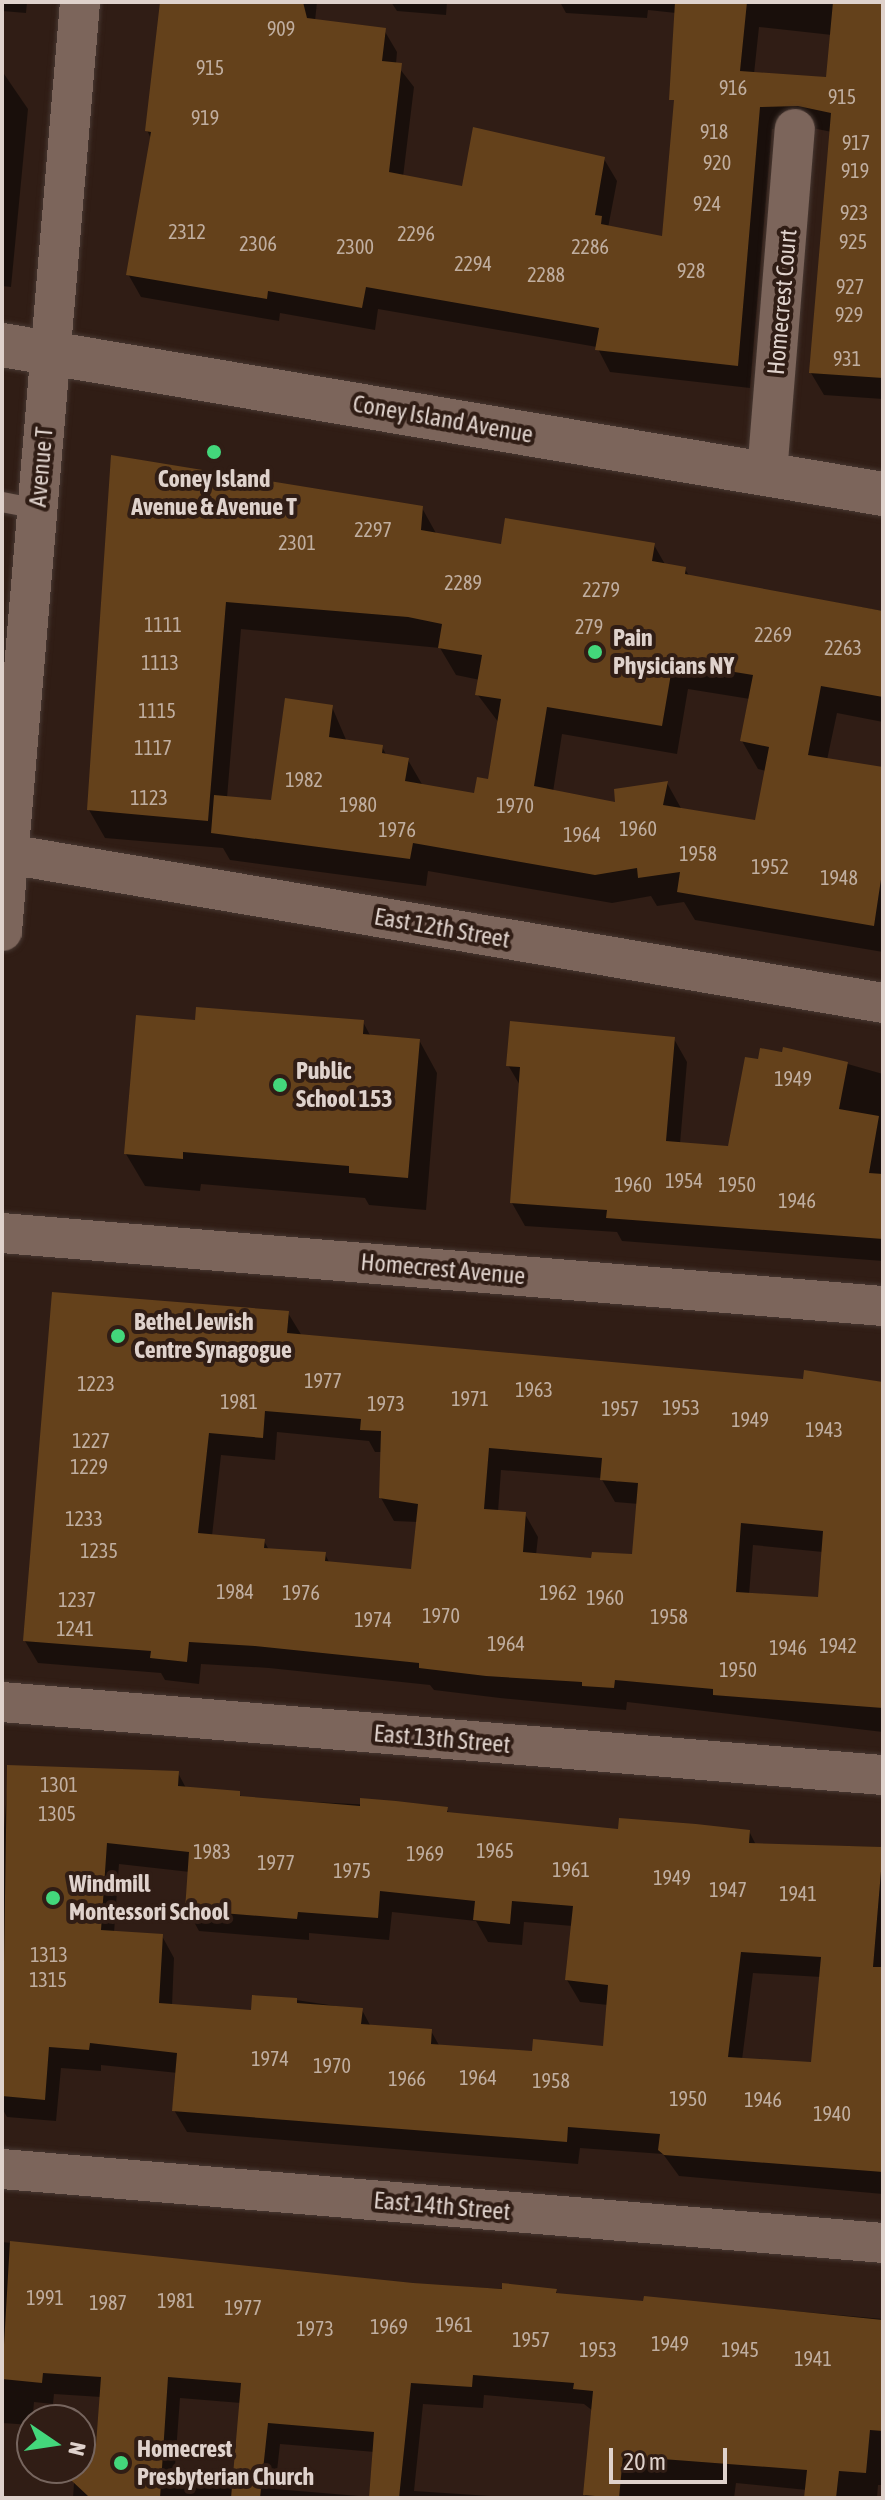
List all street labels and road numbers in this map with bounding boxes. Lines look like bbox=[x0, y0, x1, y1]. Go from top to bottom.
street label: Homecrest Court bbox=[761, 228, 803, 376]
street label: Coney Island Avenue bbox=[351, 389, 535, 449]
street label: Avenue T bbox=[23, 426, 59, 508]
street label: East 12th Street bbox=[372, 902, 512, 954]
street label: Homecrest Avenue bbox=[359, 1247, 527, 1291]
street label: East 13th Street bbox=[372, 1719, 512, 1759]
street label: East 14th Street bbox=[372, 2186, 512, 2226]

